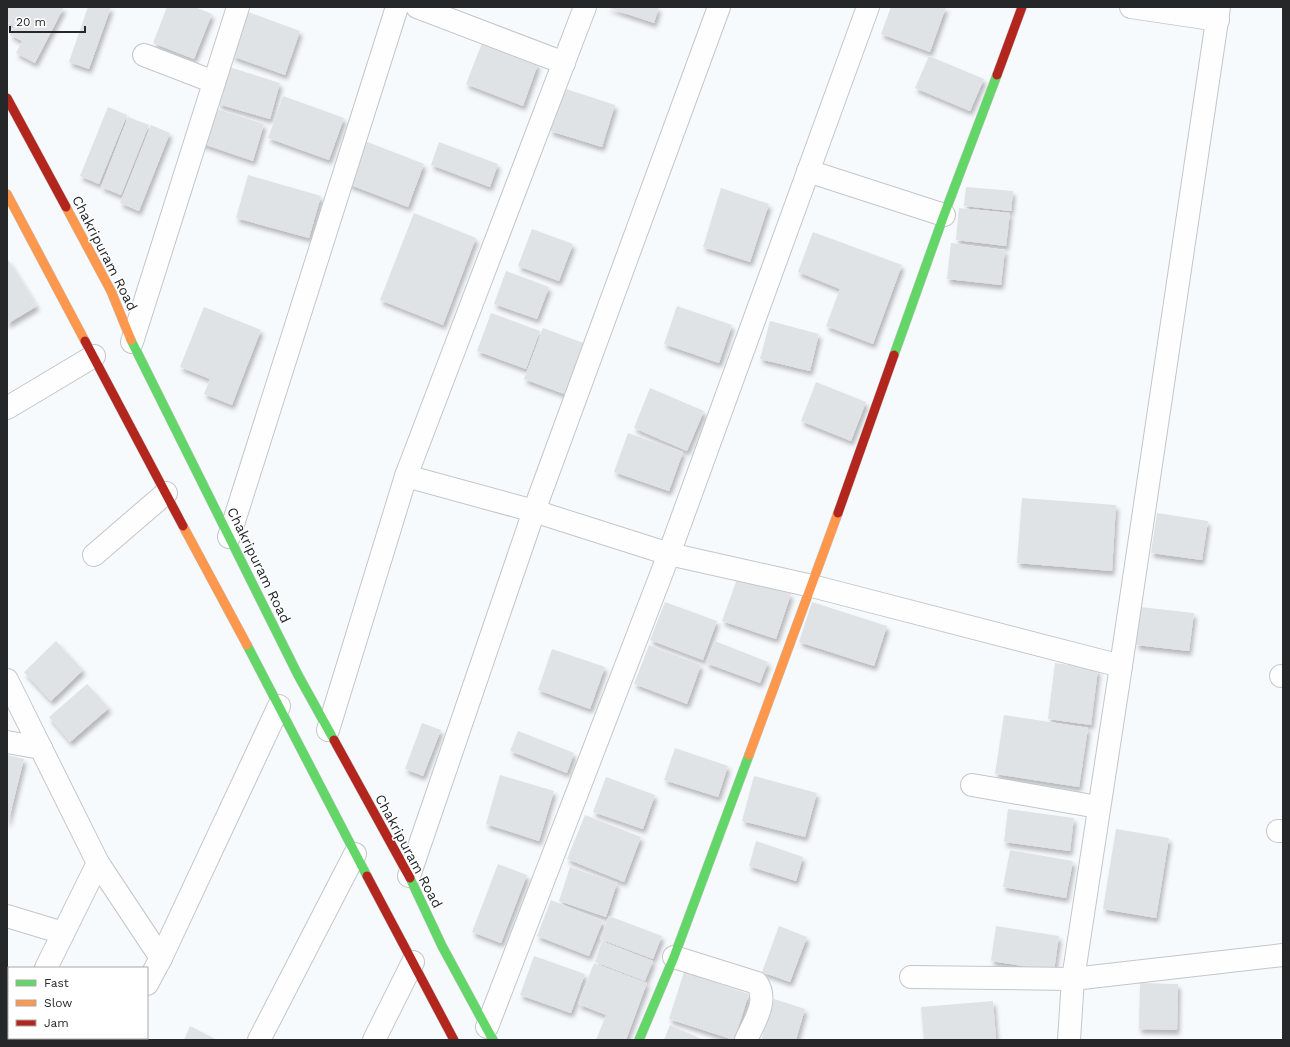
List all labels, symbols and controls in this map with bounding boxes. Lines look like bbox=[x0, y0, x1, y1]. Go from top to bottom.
scale bar bbox=[10, 8, 85, 34]
text: 20 m bbox=[16, 15, 46, 29]
street label: Chakripuram Road bbox=[69, 193, 141, 313]
street label: Chakripuram Road bbox=[224, 505, 294, 625]
street label: Chakripuram Road bbox=[372, 791, 446, 911]
legend bbox=[8, 967, 148, 1039]
text: Fast bbox=[44, 976, 69, 990]
text: Slow bbox=[44, 996, 72, 1010]
text: Jam bbox=[44, 1016, 69, 1030]

